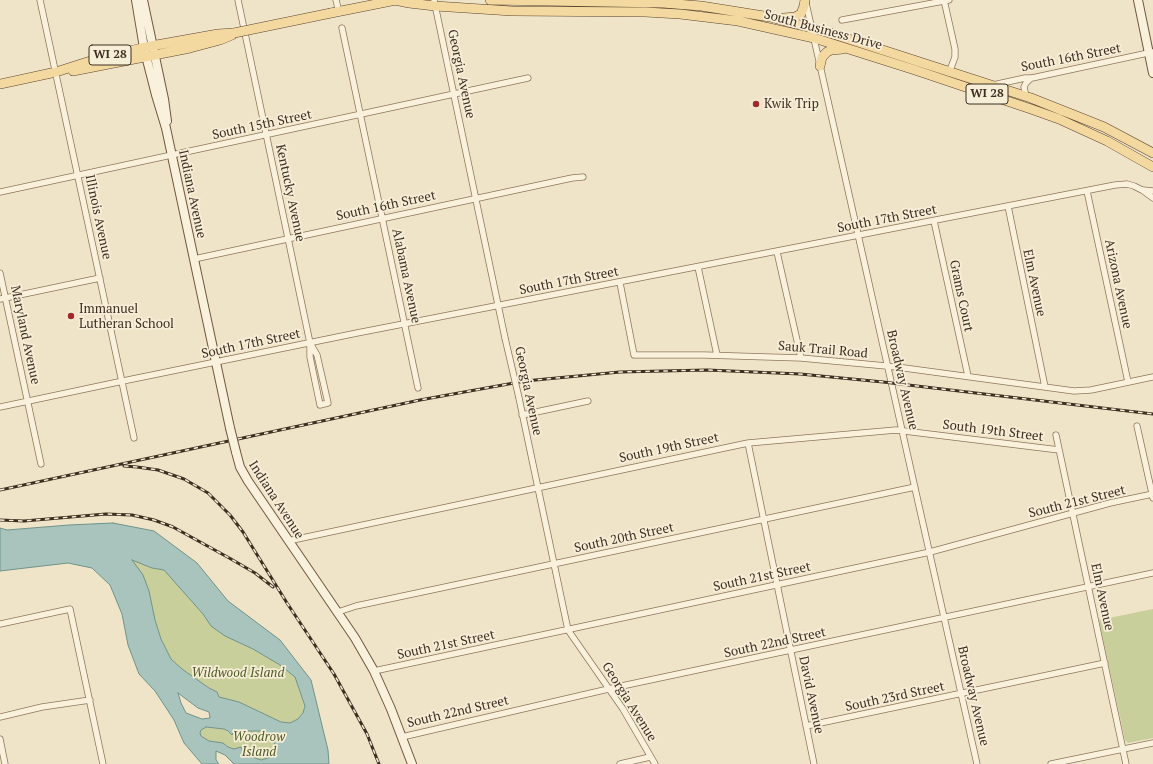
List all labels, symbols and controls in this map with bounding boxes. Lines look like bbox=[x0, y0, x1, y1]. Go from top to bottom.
street label: South Business Drive bbox=[762, 7, 884, 53]
street label: Georgia Avenue bbox=[444, 28, 478, 120]
street label: South 16th Street bbox=[1020, 41, 1122, 75]
road number: WI 28 bbox=[89, 45, 131, 65]
road number: WI 28 bbox=[966, 84, 1008, 104]
place label: Kwik Trip bbox=[764, 96, 819, 112]
marker: Kwik Trip bbox=[751, 99, 761, 109]
street label: South 15th Street bbox=[211, 107, 313, 143]
street label: Kentucky Avenue bbox=[272, 143, 308, 243]
street label: Indiana Avenue bbox=[175, 148, 209, 240]
street label: Illinois Avenue bbox=[81, 173, 115, 261]
street label: South 16th Street bbox=[335, 188, 437, 224]
street label: South 17th Street bbox=[836, 202, 938, 236]
street label: Alabama Avenue bbox=[388, 227, 424, 325]
street label: Arizona Avenue bbox=[1101, 238, 1135, 330]
street label: Elm Avenue bbox=[1019, 248, 1049, 318]
street label: Grams Court bbox=[946, 259, 976, 333]
street label: South 17th Street bbox=[518, 264, 620, 298]
street label: Maryland Avenue bbox=[7, 284, 43, 386]
place label: Immanuel Lutheran School bbox=[79, 301, 174, 332]
marker: Immanuel Lutheran School bbox=[66, 311, 76, 321]
street label: South 17th Street bbox=[200, 326, 302, 362]
street label: Broadway Avenue bbox=[883, 328, 921, 432]
street label: Sauk Trail Road bbox=[777, 338, 869, 362]
street label: Georgia Avenue bbox=[511, 345, 545, 437]
street label: South 19th Street bbox=[942, 417, 1044, 445]
street label: South 19th Street bbox=[618, 430, 720, 466]
street label: Indiana Avenue bbox=[245, 458, 307, 542]
street label: South 21st Street bbox=[1027, 482, 1127, 522]
street label: South 20th Street bbox=[573, 520, 675, 556]
street label: South 21st Street bbox=[712, 559, 812, 595]
street label: Elm Avenue bbox=[1087, 562, 1117, 632]
street label: South 22nd Street bbox=[723, 625, 827, 661]
street label: South 21st Street bbox=[396, 627, 496, 663]
street label: Broadway Avenue bbox=[954, 644, 992, 748]
street label: David Avenue bbox=[795, 655, 827, 735]
street label: Georgia Avenue bbox=[598, 659, 660, 745]
park label: Wildwood Island bbox=[192, 665, 284, 681]
street label: South 23rd Street bbox=[844, 679, 946, 715]
street label: South 22nd Street bbox=[406, 693, 510, 731]
park label: Woodrow Island bbox=[233, 729, 285, 760]

